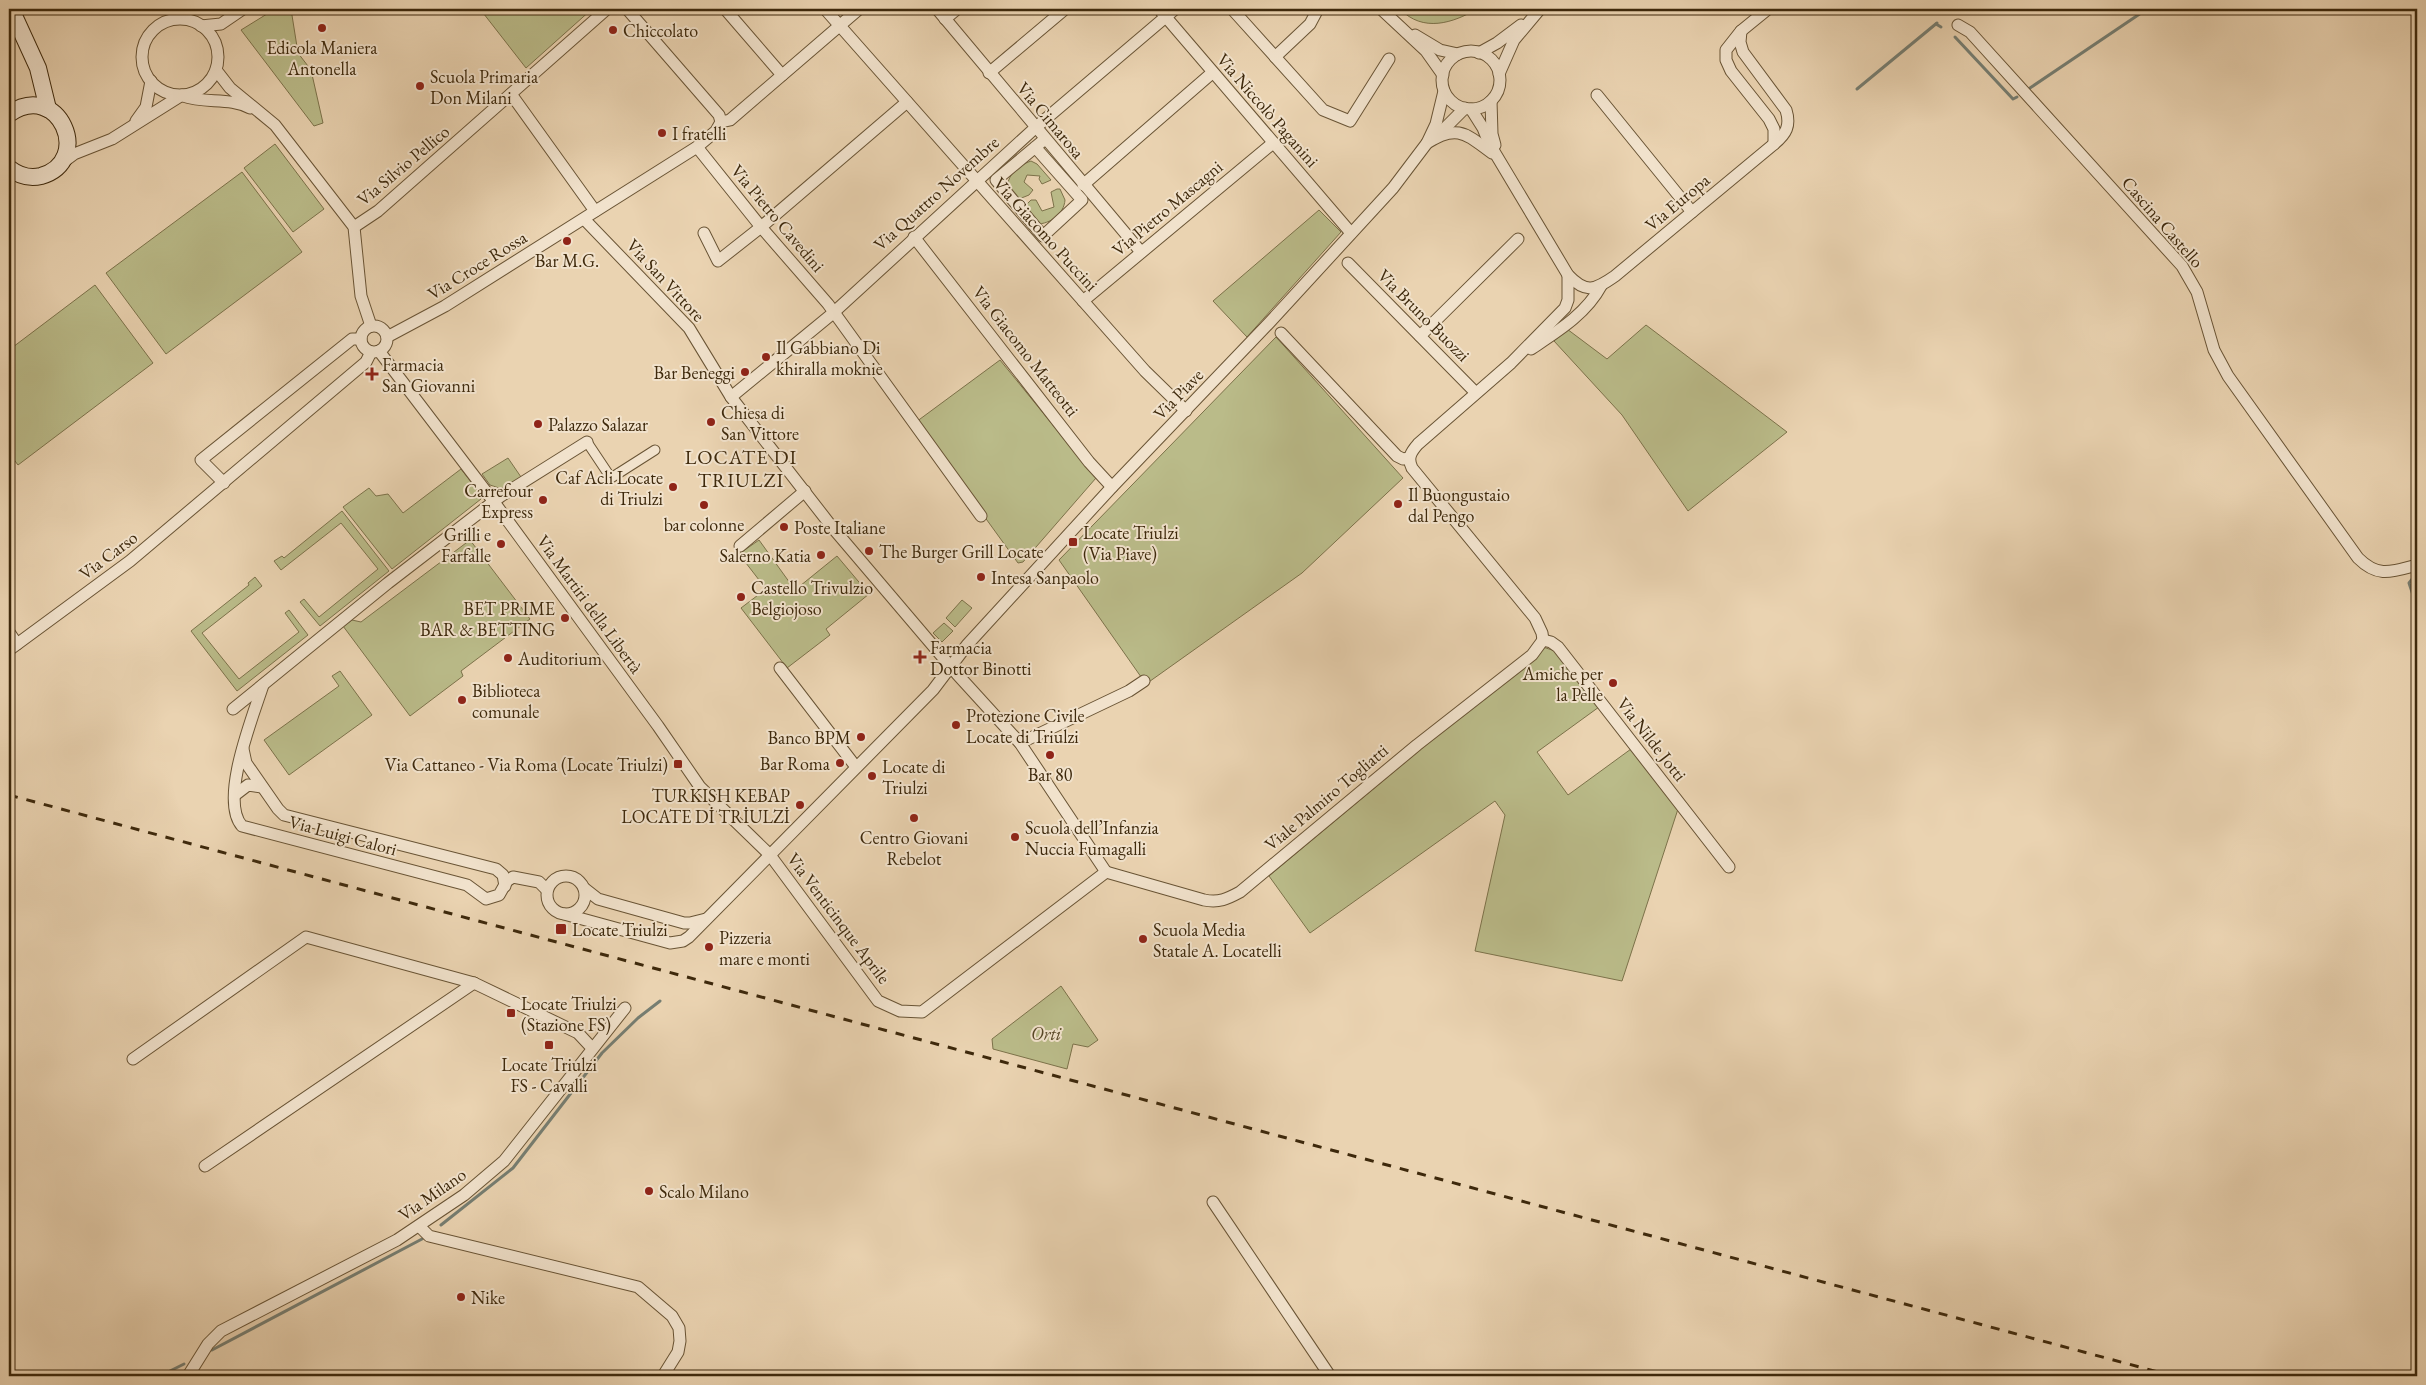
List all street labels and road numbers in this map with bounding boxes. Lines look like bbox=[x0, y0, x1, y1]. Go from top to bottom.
street label: Via Niccolò Paganini bbox=[1212, 48, 1324, 172]
street label: Via Cimarosa bbox=[1012, 77, 1090, 164]
street label: Via Silvio Pellico bbox=[352, 120, 454, 210]
street label: Via Quattro Novembre bbox=[869, 131, 1003, 255]
street label: Via Pietro Mascagni bbox=[1107, 155, 1227, 261]
street label: Via Pietro Cavedini bbox=[726, 159, 830, 277]
street label: Via Europa bbox=[1640, 168, 1715, 236]
street label: Via Giacomo Puccini bbox=[989, 172, 1104, 296]
street label: Cascina Castello bbox=[2117, 172, 2209, 273]
street label: Via Croce Rossa bbox=[423, 225, 532, 305]
street label: Via San Vittore bbox=[622, 234, 710, 326]
street label: Via Bruno Buozzi bbox=[1373, 264, 1476, 367]
street label: Via Giacomo Matteotti bbox=[968, 281, 1085, 422]
street label: Via Piave bbox=[1148, 364, 1208, 424]
street label: Via Carso bbox=[74, 525, 142, 585]
street label: Via Martiri della Libertà bbox=[532, 530, 648, 678]
street label: Via Nilde Jotti bbox=[1612, 692, 1692, 786]
street label: Viale Palmiro Togliatti bbox=[1260, 738, 1393, 855]
street label: Via Luigi Calori bbox=[287, 810, 400, 861]
street label: Via Venticinque Aprile bbox=[782, 848, 896, 988]
street label: Via Milano bbox=[394, 1162, 470, 1226]

